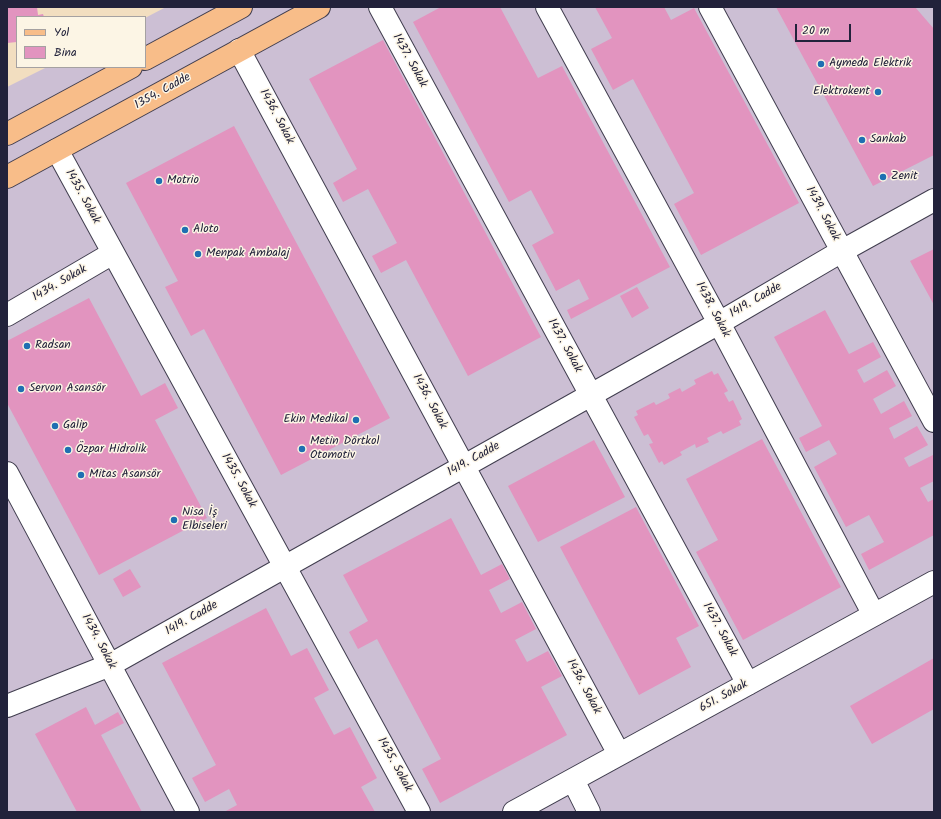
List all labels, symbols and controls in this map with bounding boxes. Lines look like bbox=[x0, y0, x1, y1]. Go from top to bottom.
legend bbox=[16, 16, 146, 68]
scale bar bbox=[797, 16, 853, 42]
text: 20 m bbox=[802, 21, 829, 40]
text: Yol bbox=[54, 23, 69, 42]
street label: 1437. Sokak bbox=[388, 32, 430, 90]
text: Bina bbox=[54, 43, 77, 62]
place label: Aymeda Elektrik bbox=[829, 57, 911, 71]
marker: Aymeda Elektrik bbox=[816, 59, 826, 69]
street label: 1354. Cadde bbox=[133, 71, 193, 113]
place label: Elektrokent bbox=[813, 85, 870, 99]
street label: 1436. Sokak bbox=[255, 87, 297, 147]
marker: Elektrokent bbox=[873, 87, 883, 97]
place label: Sankab bbox=[870, 133, 906, 147]
marker: Sankab bbox=[857, 135, 867, 145]
street label: 1435. Sokak bbox=[61, 167, 103, 227]
place label: Zenit bbox=[891, 170, 918, 184]
marker: Zenit bbox=[878, 172, 888, 182]
place label: Motrio bbox=[167, 174, 199, 188]
marker: Motrio bbox=[154, 176, 164, 186]
street label: 1439. Sokak bbox=[802, 184, 842, 244]
place label: Aloto bbox=[193, 223, 219, 237]
marker: Aloto bbox=[180, 225, 190, 235]
place label: Menpak Ambalaj bbox=[206, 247, 289, 261]
marker: Menpak Ambalaj bbox=[193, 249, 203, 259]
street label: 1434. Sokak bbox=[30, 263, 90, 305]
street label: 1438. Sokak bbox=[691, 280, 733, 340]
street label: 1419. Cadde bbox=[727, 280, 785, 322]
street label: 1437. Sokak bbox=[543, 317, 585, 375]
place label: Radsan bbox=[35, 339, 71, 353]
marker: Radsan bbox=[22, 341, 32, 351]
street label: 1436. Sokak bbox=[408, 372, 450, 432]
place label: Servon Asansör bbox=[29, 382, 105, 396]
marker: Servon Asansör bbox=[16, 384, 26, 394]
place label: Ekin Medikal bbox=[283, 413, 348, 427]
marker: Ekin Medikal bbox=[351, 415, 361, 425]
place label: Galip bbox=[63, 419, 87, 433]
marker: Galip bbox=[50, 421, 60, 431]
place label: Metin Dörtkol Otomotiv bbox=[310, 435, 379, 463]
street label: 1419. Cadde bbox=[445, 440, 503, 480]
place label: Özpar Hidrolik bbox=[76, 443, 146, 457]
marker: Metin Dörtkol Otomotiv bbox=[297, 444, 307, 454]
marker: Özpar Hidrolik bbox=[63, 445, 73, 455]
street label: 1435. Sokak bbox=[217, 451, 259, 511]
place label: Mitas Asansör bbox=[89, 468, 160, 482]
marker: Mitas Asansör bbox=[76, 470, 86, 480]
place label: Nisa İş Elbiseleri bbox=[182, 506, 227, 534]
marker: Nisa İş Elbiseleri bbox=[169, 515, 179, 525]
street label: 1419. Cadde bbox=[163, 599, 221, 639]
street label: 1437. Sokak bbox=[698, 601, 740, 659]
street label: 1434. Sokak bbox=[78, 612, 118, 672]
street label: 1436. Sokak bbox=[562, 657, 604, 717]
street label: 651. Sokak bbox=[697, 678, 751, 716]
street label: 1435. Sokak bbox=[373, 735, 415, 795]

